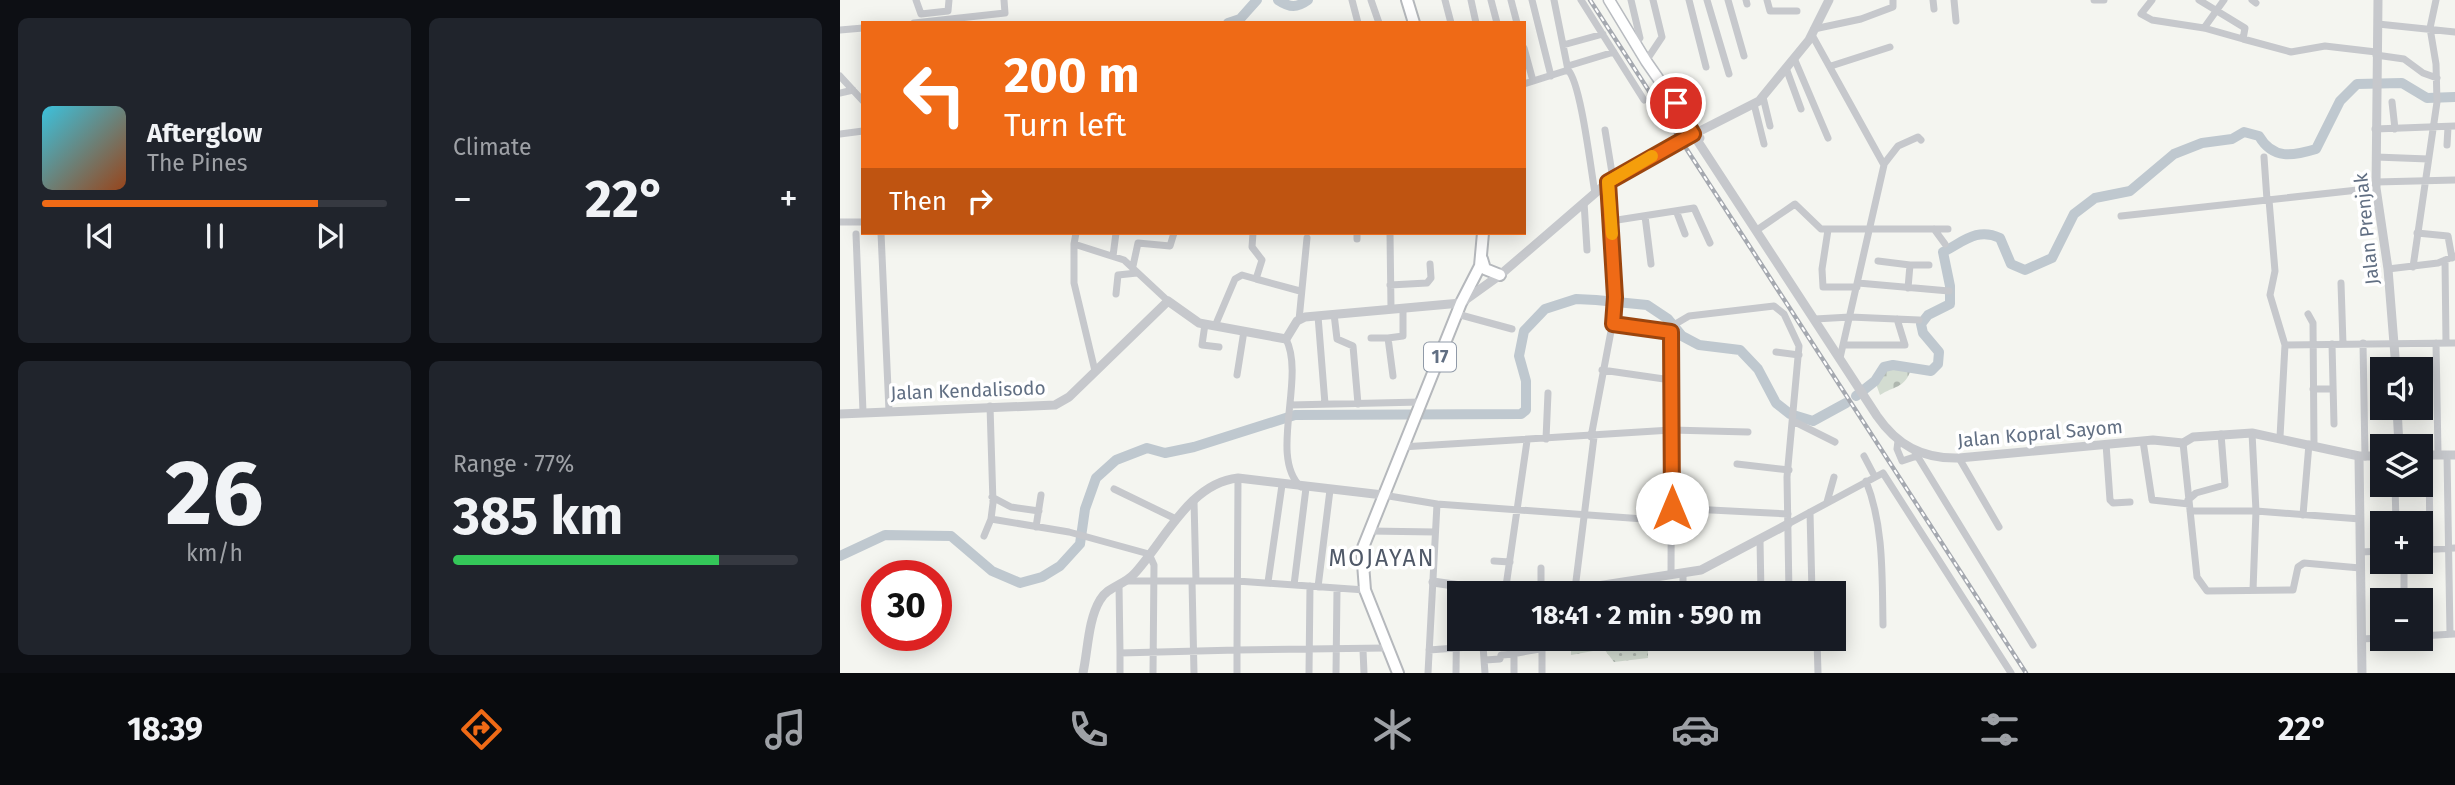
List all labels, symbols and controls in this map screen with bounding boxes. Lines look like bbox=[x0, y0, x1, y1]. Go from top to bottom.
text: 200 m bbox=[1004, 46, 1140, 105]
icon: left bbox=[889, 49, 980, 140]
pin bbox=[1646, 73, 1706, 133]
icon: arrive bbox=[1657, 84, 1695, 122]
text: Turn left bbox=[1004, 106, 1126, 144]
text: Afterglow bbox=[147, 118, 262, 149]
text: Climate bbox=[453, 133, 532, 161]
text: The Pines bbox=[147, 149, 248, 177]
text: 22° bbox=[585, 168, 666, 231]
street label: Jalan Prenjak bbox=[2349, 172, 2384, 286]
text: − bbox=[453, 176, 472, 222]
text: + bbox=[779, 176, 798, 222]
icon: right bbox=[961, 182, 999, 220]
text: Then bbox=[889, 186, 947, 217]
icon: previous bbox=[81, 217, 119, 255]
icon: pause bbox=[196, 217, 234, 255]
icon: next bbox=[311, 217, 349, 255]
road number: 17 bbox=[1424, 342, 1456, 372]
map controls bbox=[2370, 357, 2433, 651]
button: sound bbox=[2370, 357, 2433, 420]
street label: Jalan Kendalisodo bbox=[890, 376, 1046, 405]
street label: Jalan Kopral Sayom bbox=[1957, 415, 2124, 452]
button: layers bbox=[2370, 434, 2433, 497]
text: 26 bbox=[165, 439, 264, 548]
text: Range · 77% bbox=[453, 450, 574, 478]
position arrow bbox=[1635, 471, 1709, 545]
text: 385 km bbox=[453, 485, 623, 548]
button: + bbox=[2370, 511, 2433, 574]
text: km/h bbox=[186, 539, 243, 567]
district label: MOJAYAN bbox=[1329, 544, 1435, 572]
speed limit sign: 30 bbox=[861, 560, 952, 651]
button: − bbox=[2370, 588, 2433, 651]
text: 18:41 · 2 min · 590 m bbox=[1531, 600, 1762, 631]
icon: directions bbox=[457, 705, 506, 754]
icon: music bbox=[761, 705, 810, 754]
icon: phone bbox=[1064, 705, 1113, 754]
icon: climate bbox=[1368, 705, 1417, 754]
icon: car bbox=[1671, 705, 1720, 754]
icon: filters bbox=[1975, 705, 2024, 754]
text: 18:39 bbox=[127, 710, 203, 748]
text: 22° bbox=[2278, 710, 2328, 748]

